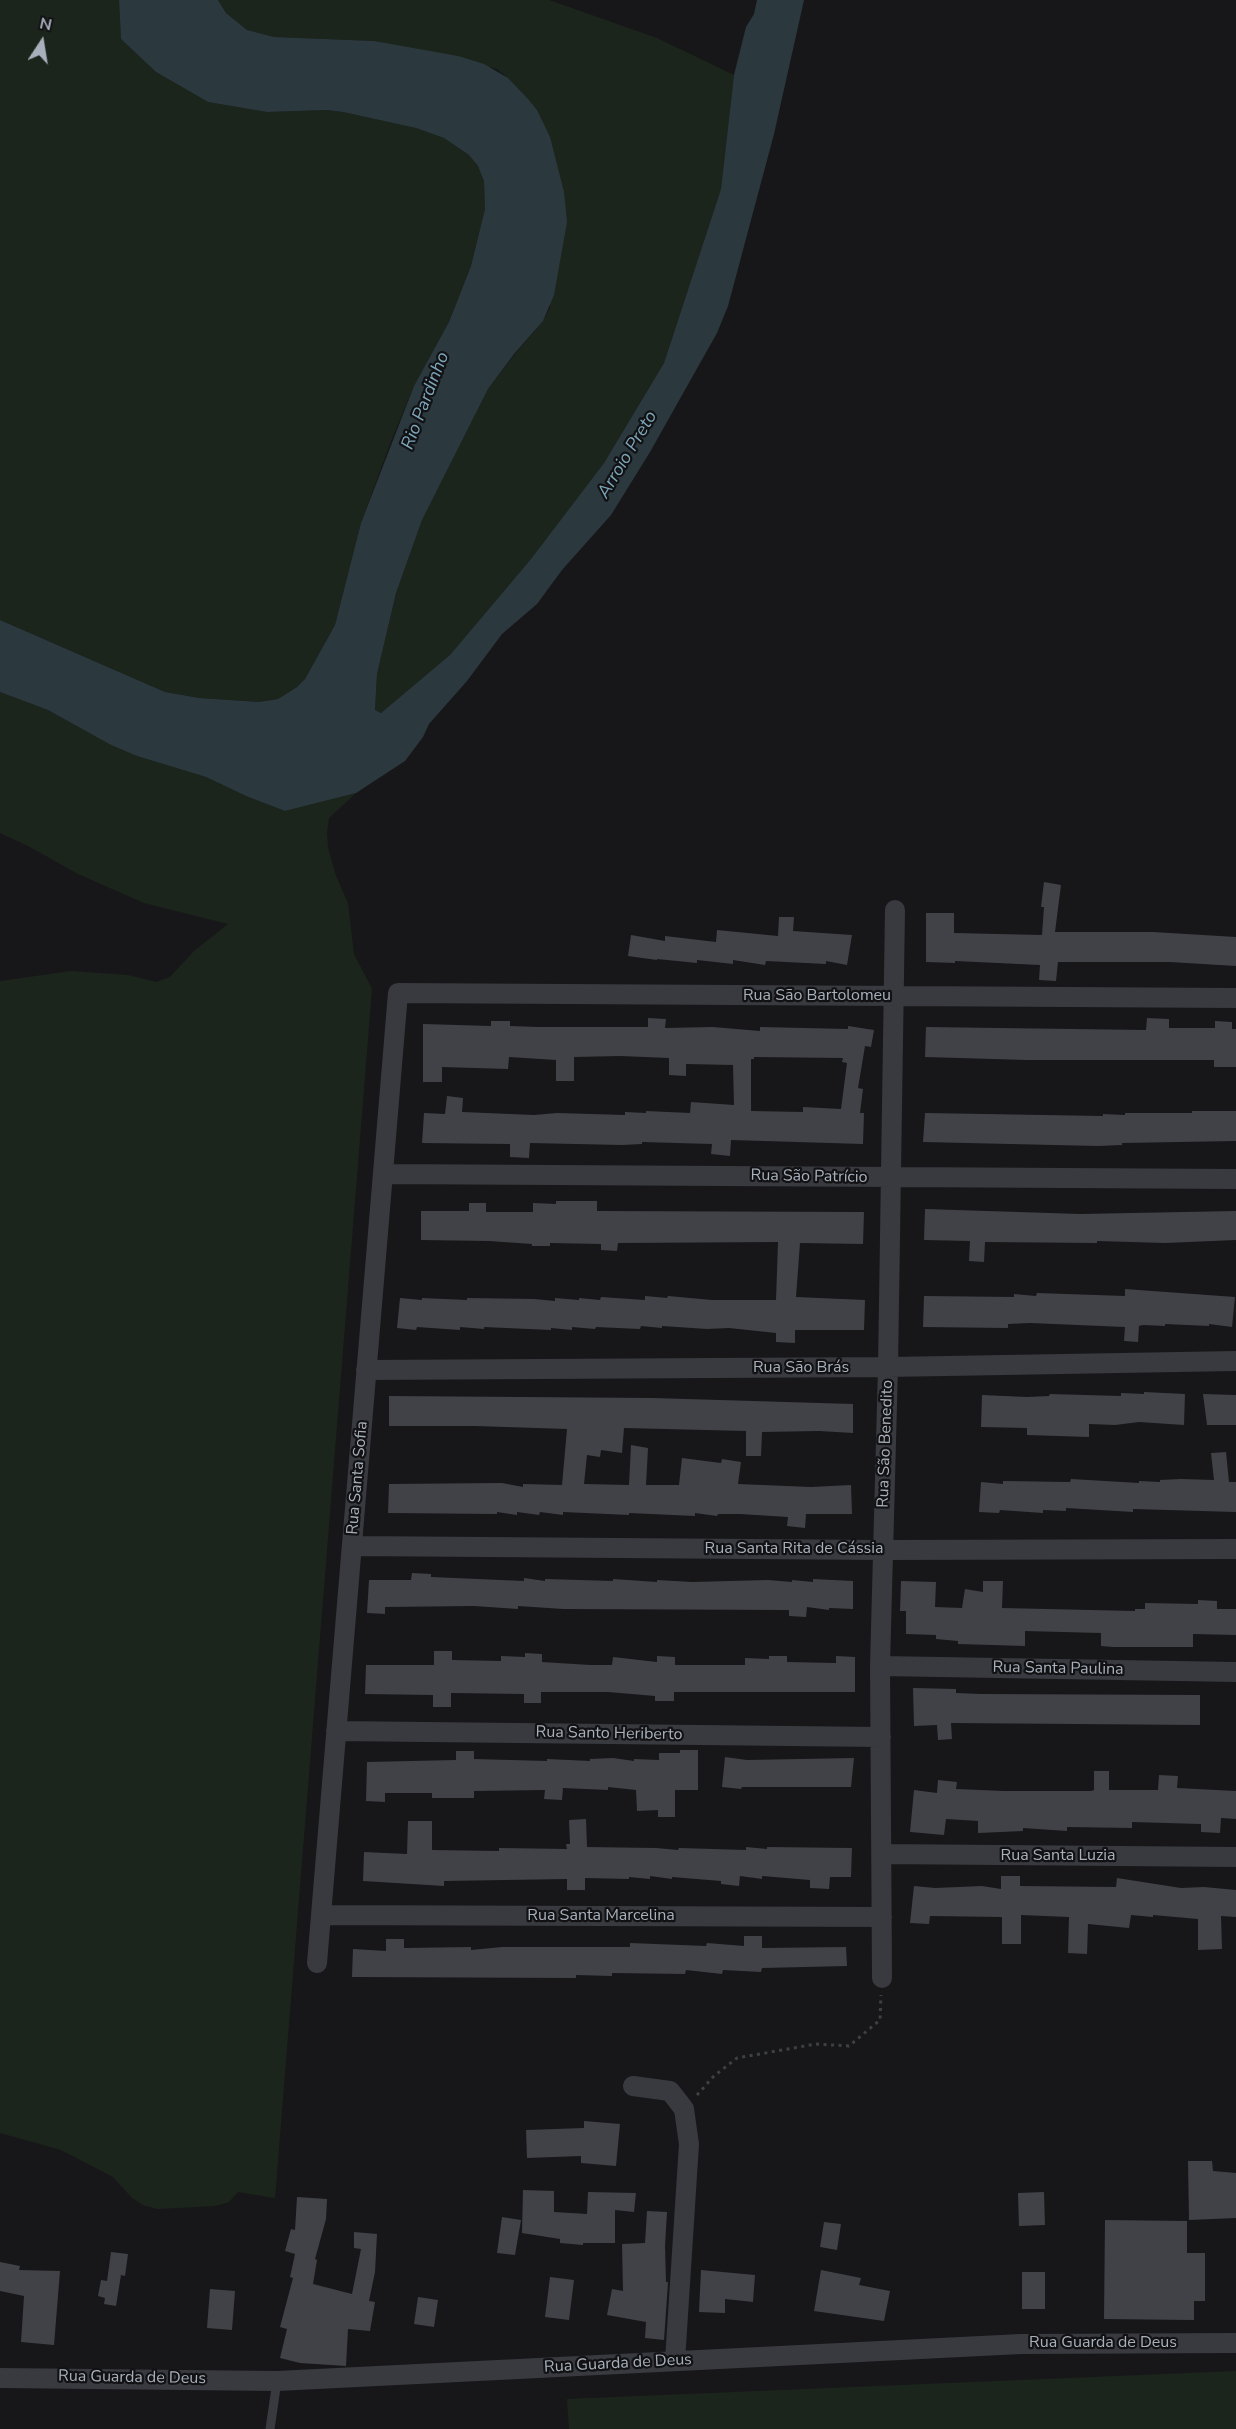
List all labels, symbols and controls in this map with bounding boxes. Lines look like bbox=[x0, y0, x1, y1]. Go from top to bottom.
north arrow bbox=[12, 12, 72, 72]
text: N bbox=[38, 12, 54, 36]
water label: Rio Pardinho bbox=[397, 349, 455, 453]
water label: Arroio Preto bbox=[593, 407, 663, 503]
street label: Rua São Bartolomeu bbox=[743, 986, 891, 1006]
street label: Rua São Patrício bbox=[750, 1166, 868, 1188]
street label: Rua São Brás bbox=[753, 1358, 849, 1378]
street label: Rua São Benedito bbox=[874, 1380, 898, 1508]
street label: Rua Santa Sofia bbox=[343, 1420, 373, 1536]
street label: Rua Santa Rita de Cássia bbox=[704, 1539, 884, 1559]
street label: Rua Santa Paulina bbox=[992, 1658, 1124, 1680]
street label: Rua Santo Heriberto bbox=[535, 1723, 683, 1745]
street label: Rua Santa Luzia bbox=[1001, 1846, 1115, 1866]
street label: Rua Santa Marcelina bbox=[527, 1906, 675, 1926]
street label: Rua Guarda de Deus bbox=[1029, 2333, 1177, 2353]
street label: Rua Guarda de Deus bbox=[544, 2351, 692, 2377]
street label: Rua Guarda de Deus bbox=[58, 2367, 206, 2389]

